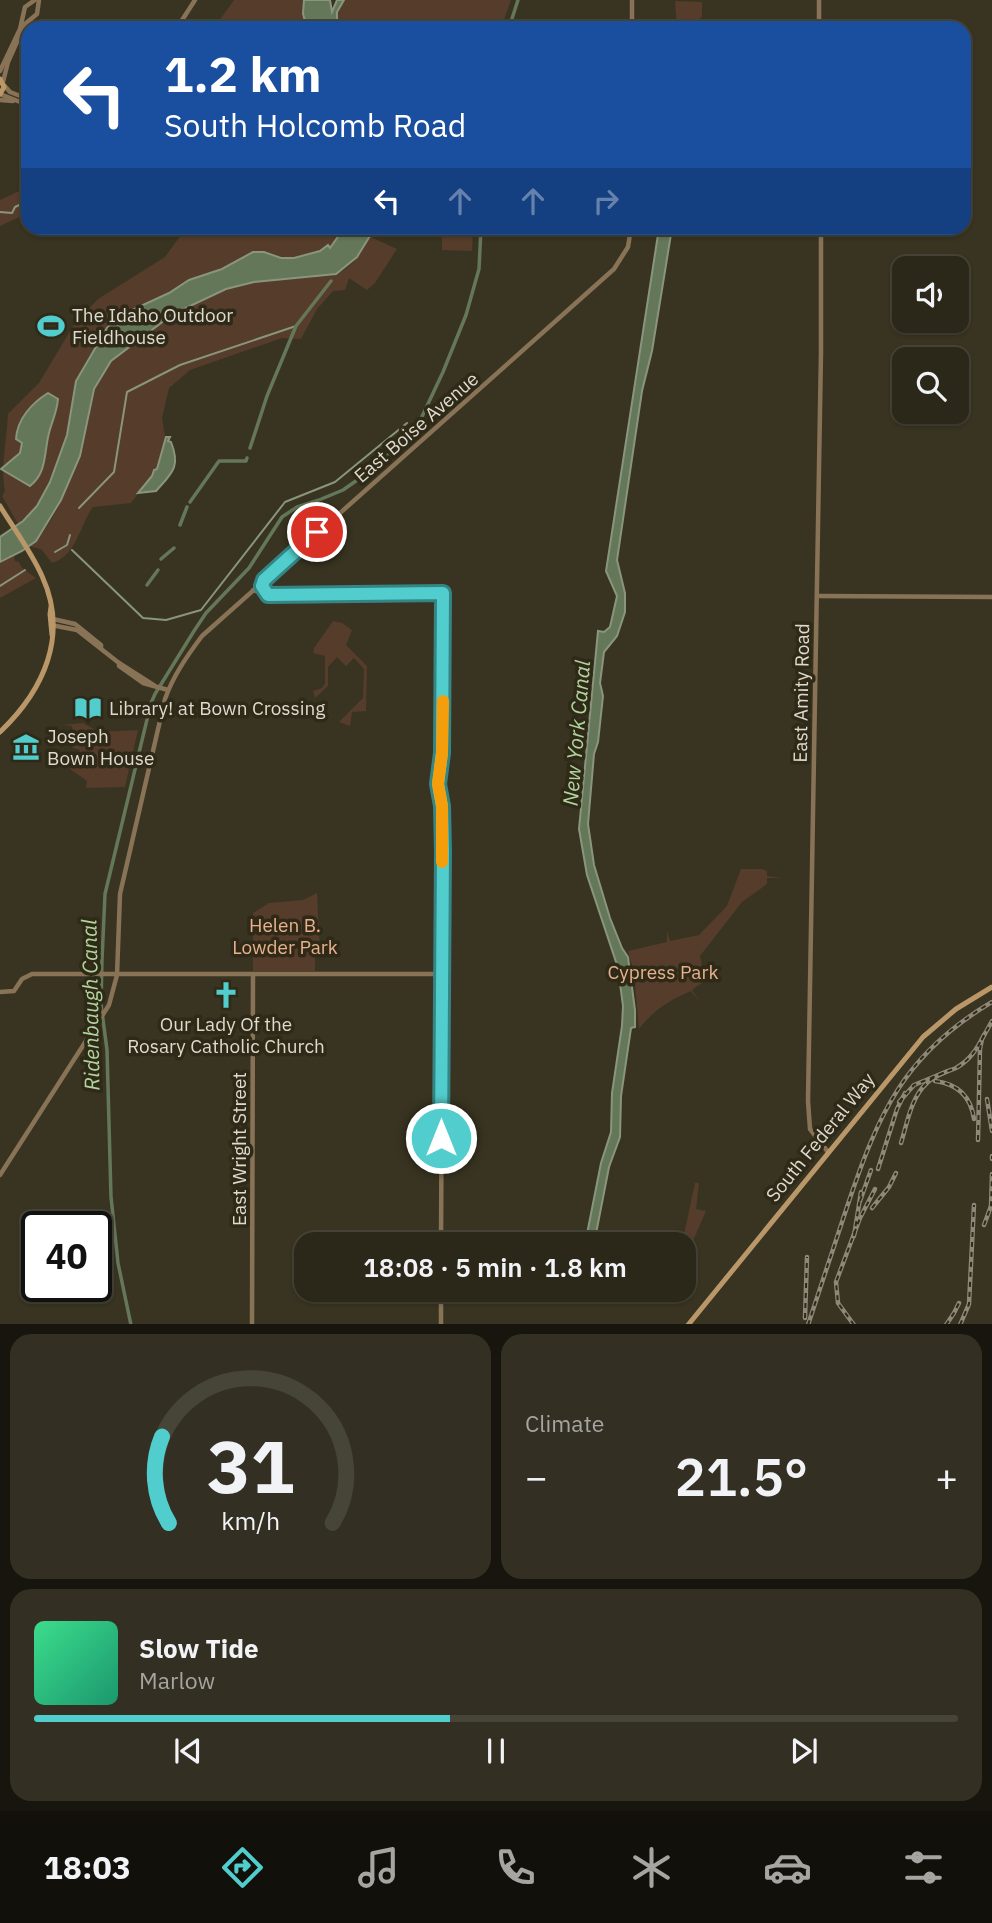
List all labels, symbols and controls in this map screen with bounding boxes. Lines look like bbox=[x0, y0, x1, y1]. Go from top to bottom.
text: 1.2 km bbox=[164, 42, 322, 105]
icon: left bbox=[49, 49, 140, 140]
text: South Holcomb Road bbox=[164, 104, 466, 146]
icon: left bbox=[368, 182, 406, 220]
icon: ahead bbox=[441, 182, 479, 220]
icon: ahead bbox=[514, 182, 552, 220]
icon: right bbox=[587, 182, 625, 220]
map controls bbox=[892, 256, 969, 424]
button: sound bbox=[892, 256, 969, 333]
place label: The Idaho Outdoor Fieldhouse bbox=[72, 303, 233, 349]
sports icon: The Idaho Outdoor Fieldhouse bbox=[36, 311, 66, 341]
button: search bbox=[892, 347, 969, 424]
street label: East Boise Avenue bbox=[349, 366, 483, 488]
pin bbox=[287, 502, 347, 562]
icon: arrive bbox=[298, 513, 336, 551]
street label: East Amity Road bbox=[788, 623, 814, 763]
water label: New York Canal bbox=[556, 659, 596, 807]
library icon: Library! at Bown Crossing bbox=[73, 693, 103, 723]
place label: Library! at Bown Crossing bbox=[109, 696, 325, 720]
place label: Joseph Bown House bbox=[47, 724, 154, 770]
museum icon: Joseph Bown House bbox=[11, 732, 41, 762]
park label: Helen B. Lowder Park bbox=[232, 913, 338, 959]
water label: Ridenbaugh Canal bbox=[74, 919, 105, 1091]
park label: Cypress Park bbox=[608, 960, 718, 984]
church icon: Our Lady Of the Rosary Catholic Church bbox=[211, 980, 241, 1010]
place label: Our Lady Of the Rosary Catholic Church bbox=[127, 1012, 325, 1058]
street label: South Federal Way bbox=[761, 1067, 880, 1206]
street label: East Wright Street bbox=[227, 1072, 251, 1226]
position arrow bbox=[404, 1101, 478, 1175]
speed limit sign: 40 bbox=[21, 1211, 112, 1302]
text: 18:08 · 5 min · 1.8 km bbox=[363, 1250, 627, 1284]
text: Climate bbox=[525, 1408, 604, 1438]
text: 31 bbox=[207, 1418, 294, 1513]
text: 21.5° bbox=[675, 1443, 808, 1510]
text: − bbox=[525, 1452, 548, 1501]
text: + bbox=[935, 1452, 958, 1501]
text: km/h bbox=[221, 1503, 280, 1536]
text: Slow Tide bbox=[139, 1631, 259, 1665]
text: Marlow bbox=[139, 1665, 215, 1695]
icon: previous bbox=[169, 1732, 207, 1770]
icon: pause bbox=[477, 1732, 515, 1770]
icon: next bbox=[785, 1732, 823, 1770]
icon: directions bbox=[218, 1843, 267, 1892]
icon: music bbox=[354, 1843, 403, 1892]
icon: phone bbox=[491, 1843, 540, 1892]
icon: climate bbox=[627, 1843, 676, 1892]
icon: car bbox=[763, 1843, 812, 1892]
icon: filters bbox=[899, 1843, 948, 1892]
text: 18:03 bbox=[44, 1846, 131, 1888]

